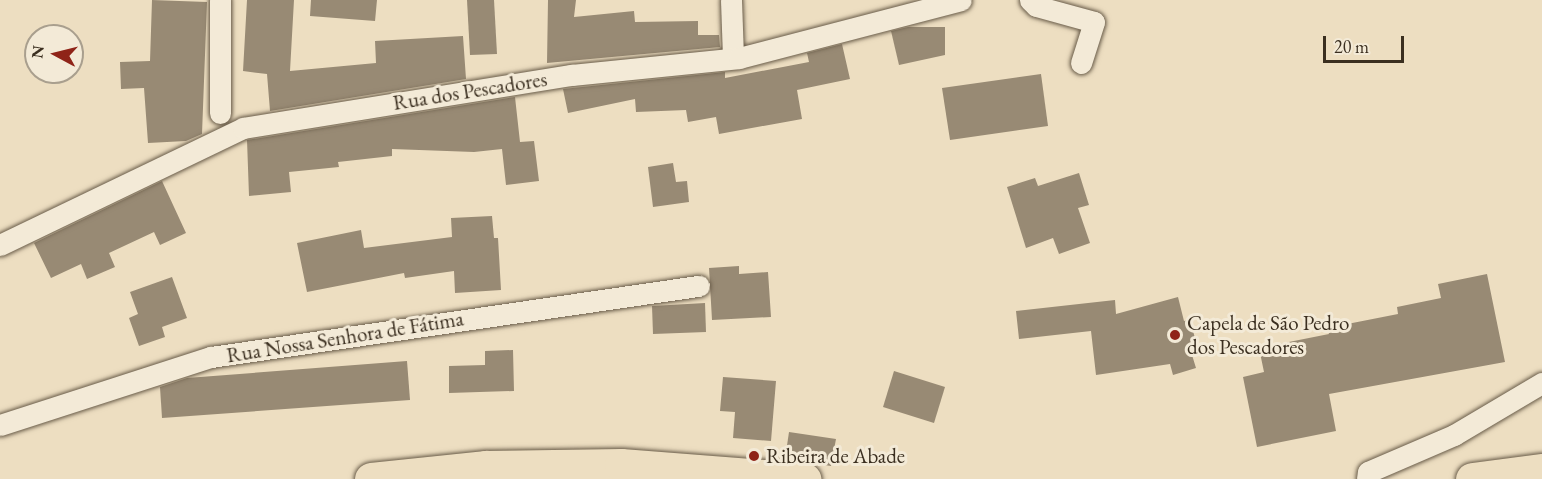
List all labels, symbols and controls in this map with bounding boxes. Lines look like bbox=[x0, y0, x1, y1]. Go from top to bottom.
north arrow bbox=[24, 24, 84, 84]
scale bar bbox=[1326, 24, 1407, 62]
text: 20 m bbox=[1334, 35, 1369, 58]
text: N bbox=[26, 44, 49, 60]
street label: Rua dos Pescadores bbox=[391, 66, 549, 116]
street label: Rua Nossa Senhora de Fátima bbox=[225, 306, 465, 368]
place label: Capela de São Pedro dos Pescadores bbox=[1187, 310, 1349, 360]
marker: Capela de São Pedro dos Pescadores bbox=[1168, 328, 1182, 342]
place label: Ribeira de Abade bbox=[766, 443, 905, 469]
marker: Ribeira de Abade bbox=[747, 449, 761, 463]

